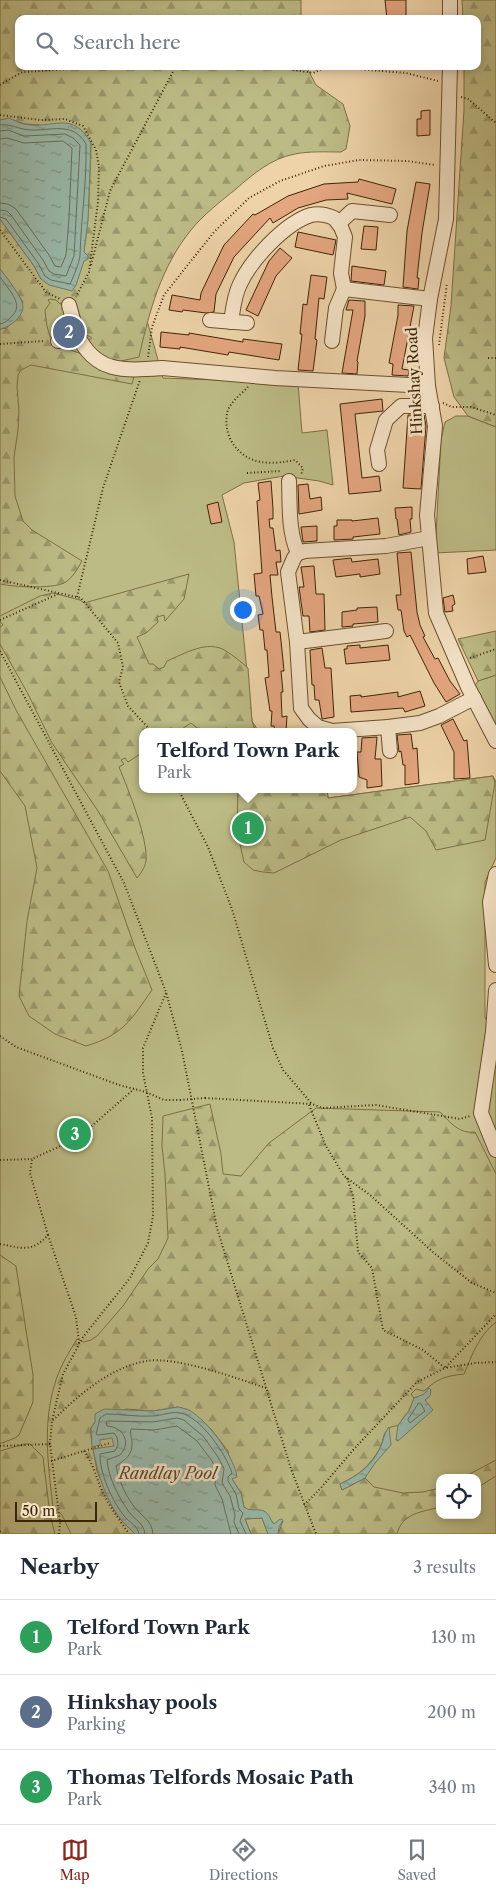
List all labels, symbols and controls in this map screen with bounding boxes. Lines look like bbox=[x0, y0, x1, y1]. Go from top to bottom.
search box bbox=[15, 15, 481, 70]
icon: search bbox=[33, 29, 61, 57]
text: Search here bbox=[73, 31, 181, 54]
pin: 2 bbox=[53, 313, 85, 351]
street label: Hinkshay Road bbox=[402, 327, 426, 435]
your location bbox=[230, 597, 256, 623]
popup bbox=[139, 728, 357, 793]
text: Telford Town Park bbox=[157, 739, 339, 762]
text: Park bbox=[157, 762, 191, 782]
pin: 1 bbox=[232, 809, 264, 847]
pin: 3 bbox=[59, 1115, 91, 1153]
water label: Randlay Pool bbox=[117, 1463, 219, 1483]
map controls bbox=[436, 1474, 481, 1519]
button: locate bbox=[436, 1474, 481, 1519]
scale bar bbox=[15, 1499, 98, 1522]
text: 50 m bbox=[22, 1502, 55, 1520]
text: Nearby bbox=[20, 1554, 99, 1579]
text: 3 results bbox=[413, 1557, 476, 1577]
text: Telford Town Park bbox=[67, 1616, 250, 1639]
text: 1 bbox=[32, 1627, 40, 1647]
text: 130 m bbox=[431, 1627, 476, 1647]
text: Park bbox=[67, 1639, 102, 1659]
text: Hinkshay pools bbox=[67, 1691, 217, 1714]
text: 2 bbox=[31, 1702, 41, 1722]
text: 200 m bbox=[427, 1702, 476, 1722]
text: Parking bbox=[67, 1714, 125, 1734]
text: Thomas Telfords Mosaic Path bbox=[67, 1766, 354, 1789]
text: 3 bbox=[31, 1777, 41, 1797]
text: 340 m bbox=[429, 1777, 476, 1797]
text: Park bbox=[67, 1789, 102, 1809]
tab: Map bbox=[60, 1836, 90, 1884]
tab: Directions bbox=[209, 1836, 278, 1884]
tab: Saved bbox=[397, 1836, 436, 1884]

